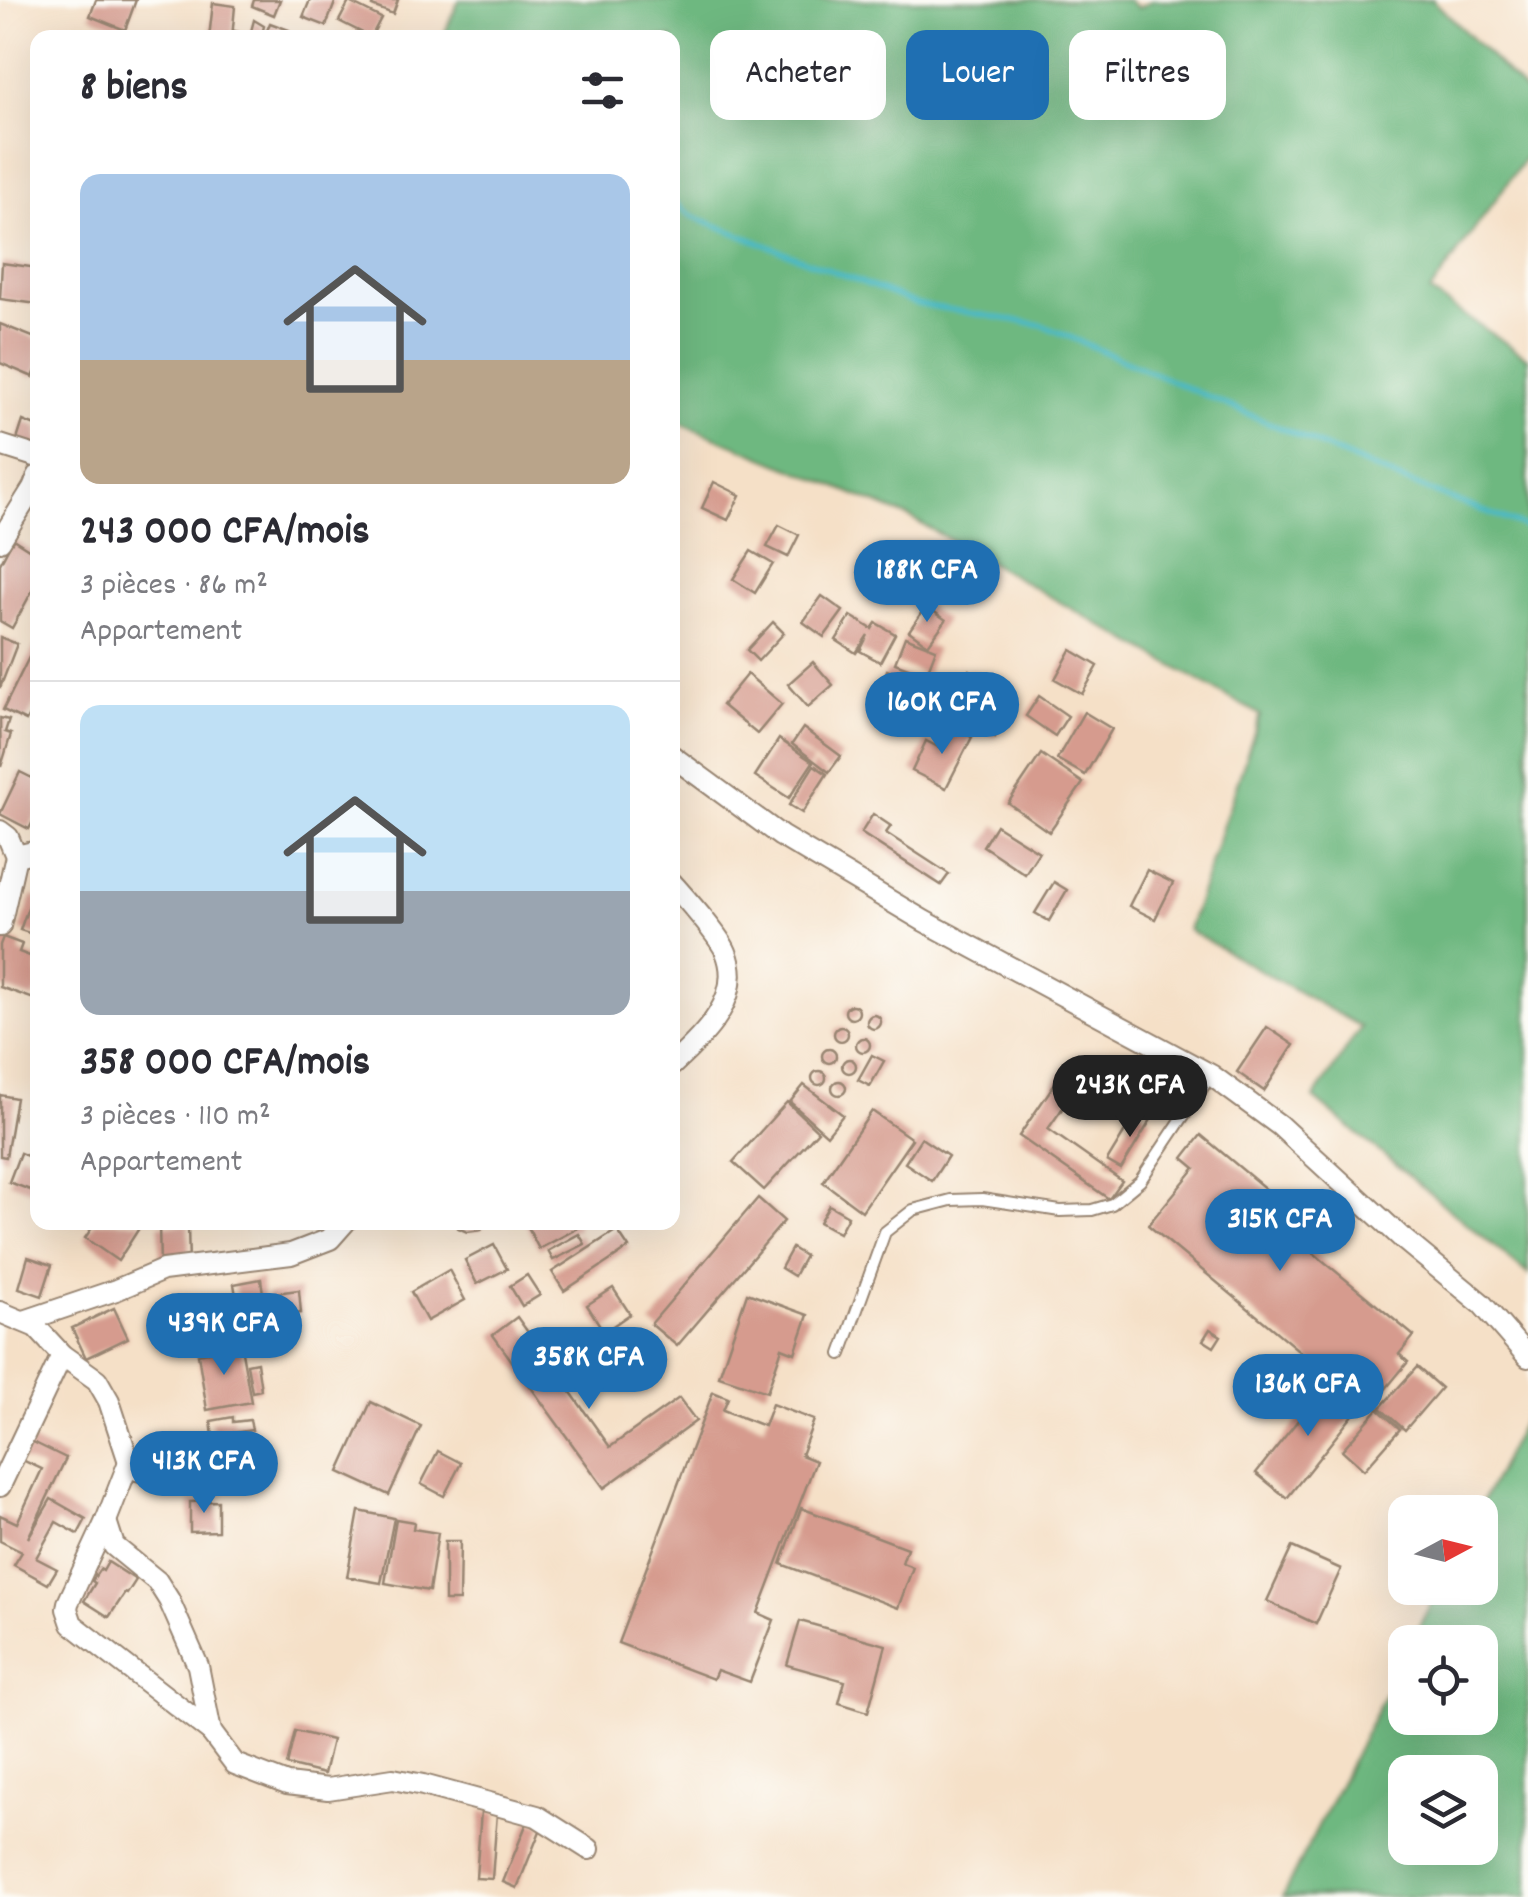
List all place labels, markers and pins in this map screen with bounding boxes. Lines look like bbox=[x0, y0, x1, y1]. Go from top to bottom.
pin: 188K CFA bbox=[824, 540, 1030, 625]
pin: 160K CFA bbox=[839, 672, 1045, 757]
pin: 243K CFA bbox=[1027, 1055, 1233, 1140]
pin: 315K CFA bbox=[1177, 1189, 1383, 1274]
pin: 439K CFA bbox=[121, 1293, 327, 1378]
pin: 358K CFA bbox=[486, 1327, 692, 1412]
pin: 136K CFA bbox=[1205, 1354, 1411, 1439]
pin: 413K CFA bbox=[101, 1431, 307, 1516]

